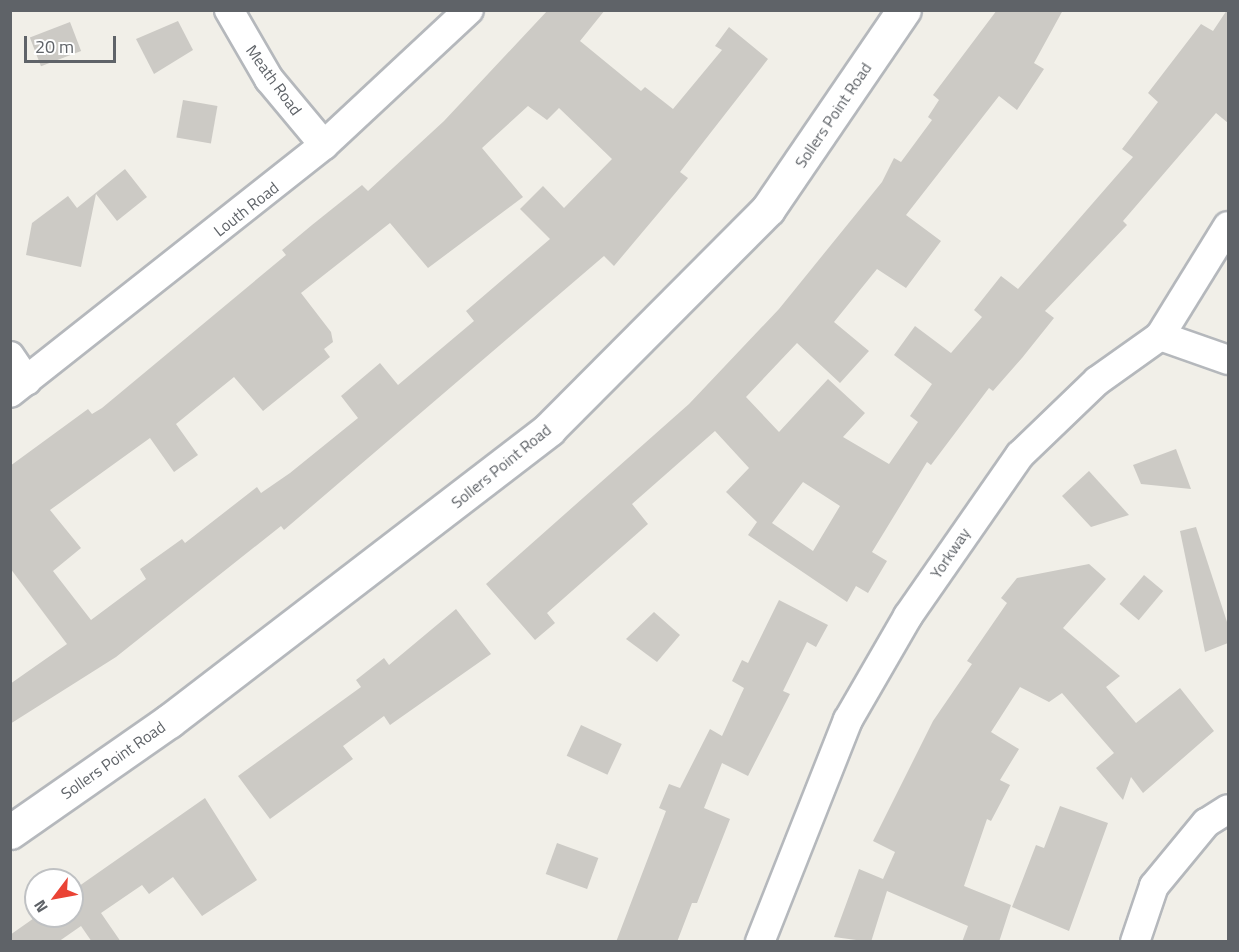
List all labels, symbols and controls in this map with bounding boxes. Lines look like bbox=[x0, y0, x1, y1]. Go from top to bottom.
scale bar bbox=[27, 24, 118, 62]
text: 20 m bbox=[35, 33, 74, 60]
street label: Meath Road bbox=[242, 41, 306, 119]
street label: Sollers Point Road bbox=[791, 59, 875, 171]
street label: Louth Road bbox=[210, 178, 282, 240]
street label: Sollers Point Road bbox=[447, 420, 555, 512]
street label: Yorkway bbox=[926, 524, 974, 582]
street label: Sollers Point Road bbox=[57, 717, 169, 803]
north arrow bbox=[24, 868, 84, 928]
text: N bbox=[27, 895, 54, 918]

